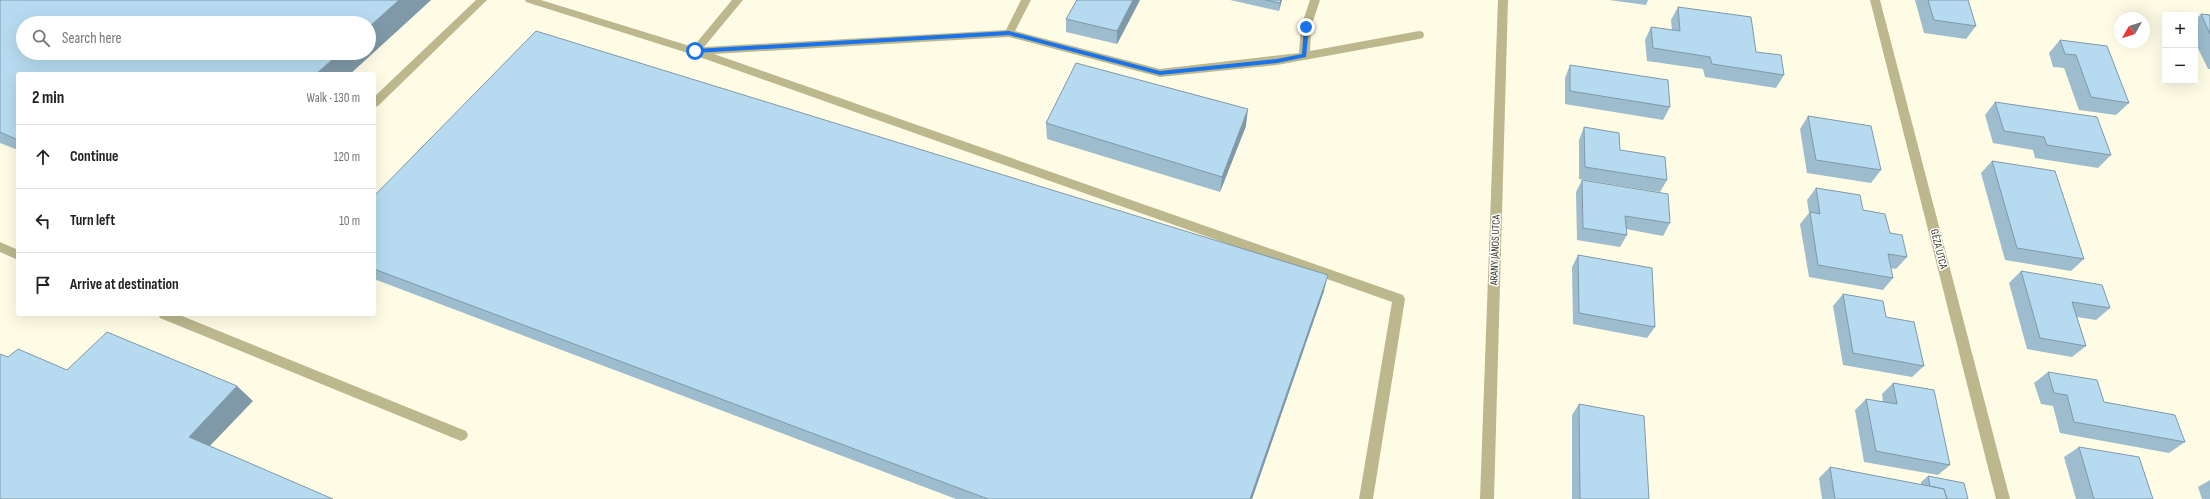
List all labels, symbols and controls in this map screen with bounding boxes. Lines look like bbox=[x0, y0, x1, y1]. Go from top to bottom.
north arrow bbox=[2114, 12, 2150, 48]
map controls bbox=[2162, 12, 2198, 84]
button: + bbox=[2162, 12, 2198, 48]
search box bbox=[16, 16, 376, 60]
route end bbox=[1297, 18, 1315, 36]
icon: search bbox=[30, 27, 52, 49]
text: Search here bbox=[62, 29, 122, 48]
route start bbox=[686, 42, 704, 60]
button: − bbox=[2162, 48, 2198, 84]
text: 2 min bbox=[32, 88, 64, 108]
text: Walk · 130 m bbox=[307, 90, 360, 106]
icon: ahead bbox=[32, 146, 54, 168]
text: Continue bbox=[70, 147, 119, 166]
text: 120 m bbox=[334, 149, 360, 165]
icon: left bbox=[32, 210, 54, 232]
text: Turn left bbox=[70, 211, 115, 230]
text: 10 m bbox=[339, 213, 360, 229]
street label: ARANY JÁNOS UTCA bbox=[1487, 214, 1503, 286]
street label: GÉZA UTCA bbox=[1928, 228, 1950, 271]
icon: arrive bbox=[32, 274, 54, 296]
text: Arrive at destination bbox=[70, 275, 179, 294]

